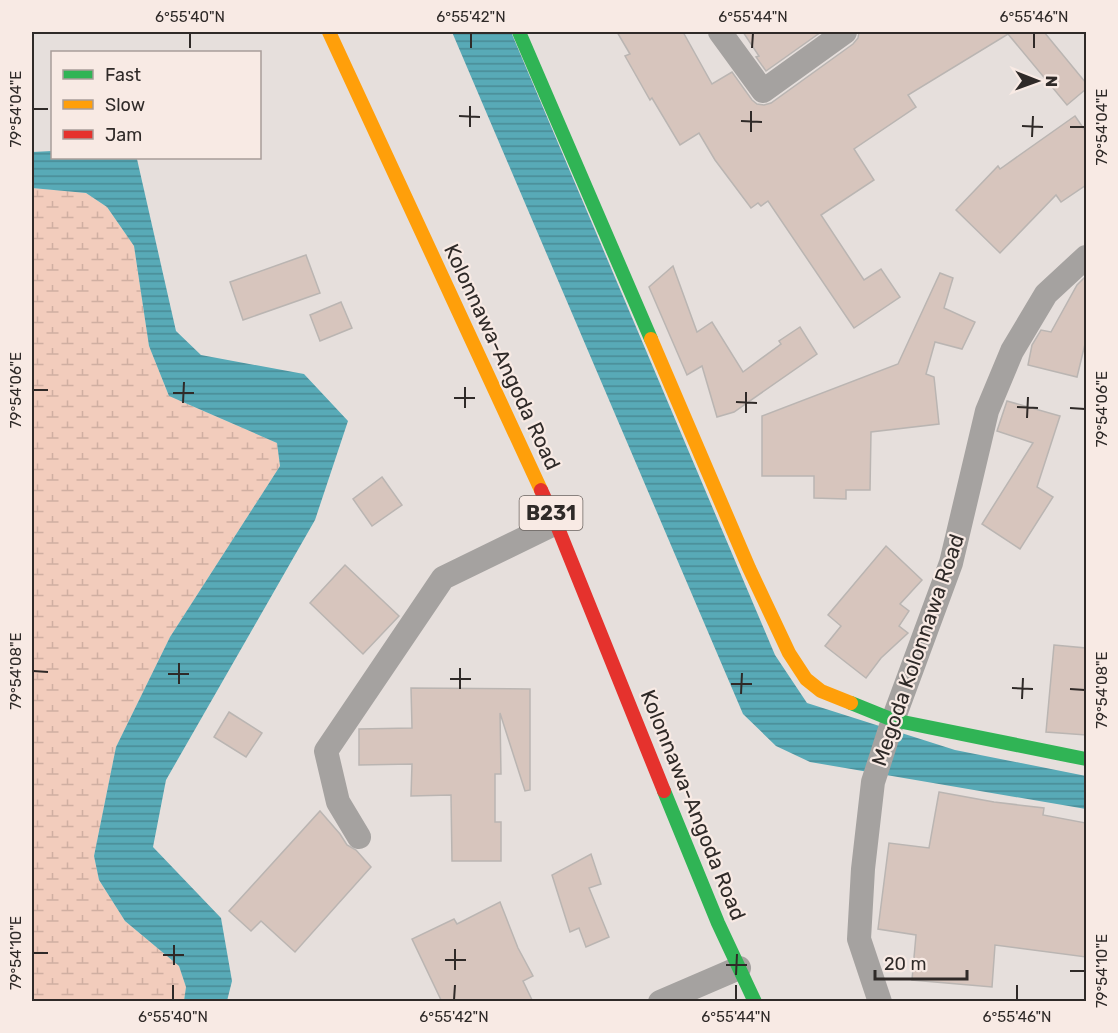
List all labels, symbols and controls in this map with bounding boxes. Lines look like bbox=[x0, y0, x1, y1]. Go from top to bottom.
text: 6°55'40"N bbox=[155, 8, 225, 26]
text: 6°55'42"N bbox=[436, 8, 506, 26]
text: 6°55'44"N bbox=[718, 8, 788, 26]
text: 6°55'46"N bbox=[999, 8, 1069, 26]
legend bbox=[51, 51, 261, 159]
north arrow bbox=[1007, 51, 1067, 111]
text: Fast bbox=[105, 64, 141, 86]
text: 79°54'04"E bbox=[7, 71, 25, 147]
text: N bbox=[1042, 75, 1061, 87]
text: 79°54'04"E bbox=[1093, 89, 1111, 165]
text: Slow bbox=[105, 94, 145, 116]
text: Jam bbox=[105, 124, 142, 146]
street label: Kolonnawa-Angoda Road bbox=[439, 240, 566, 474]
text: 79°54'06"E bbox=[7, 352, 25, 428]
text: 79°54'06"E bbox=[1093, 371, 1111, 447]
road number: B231 bbox=[520, 496, 582, 530]
street label: Megoda Kolonnawa Road bbox=[866, 531, 969, 769]
text: 79°54'08"E bbox=[7, 632, 25, 710]
text: 79°54'08"E bbox=[1093, 651, 1111, 729]
street label: Kolonnawa-Angoda Road bbox=[636, 686, 751, 924]
text: 79°54'10"E bbox=[7, 916, 25, 990]
text: 79°54'10"E bbox=[1093, 934, 1111, 1008]
scale bar bbox=[875, 943, 966, 981]
text: 20 m bbox=[884, 953, 926, 975]
text: 6°55'40"N bbox=[138, 1008, 208, 1026]
text: 6°55'42"N bbox=[419, 1008, 489, 1026]
text: 6°55'44"N bbox=[701, 1008, 771, 1026]
text: 6°55'46"N bbox=[982, 1008, 1052, 1026]

